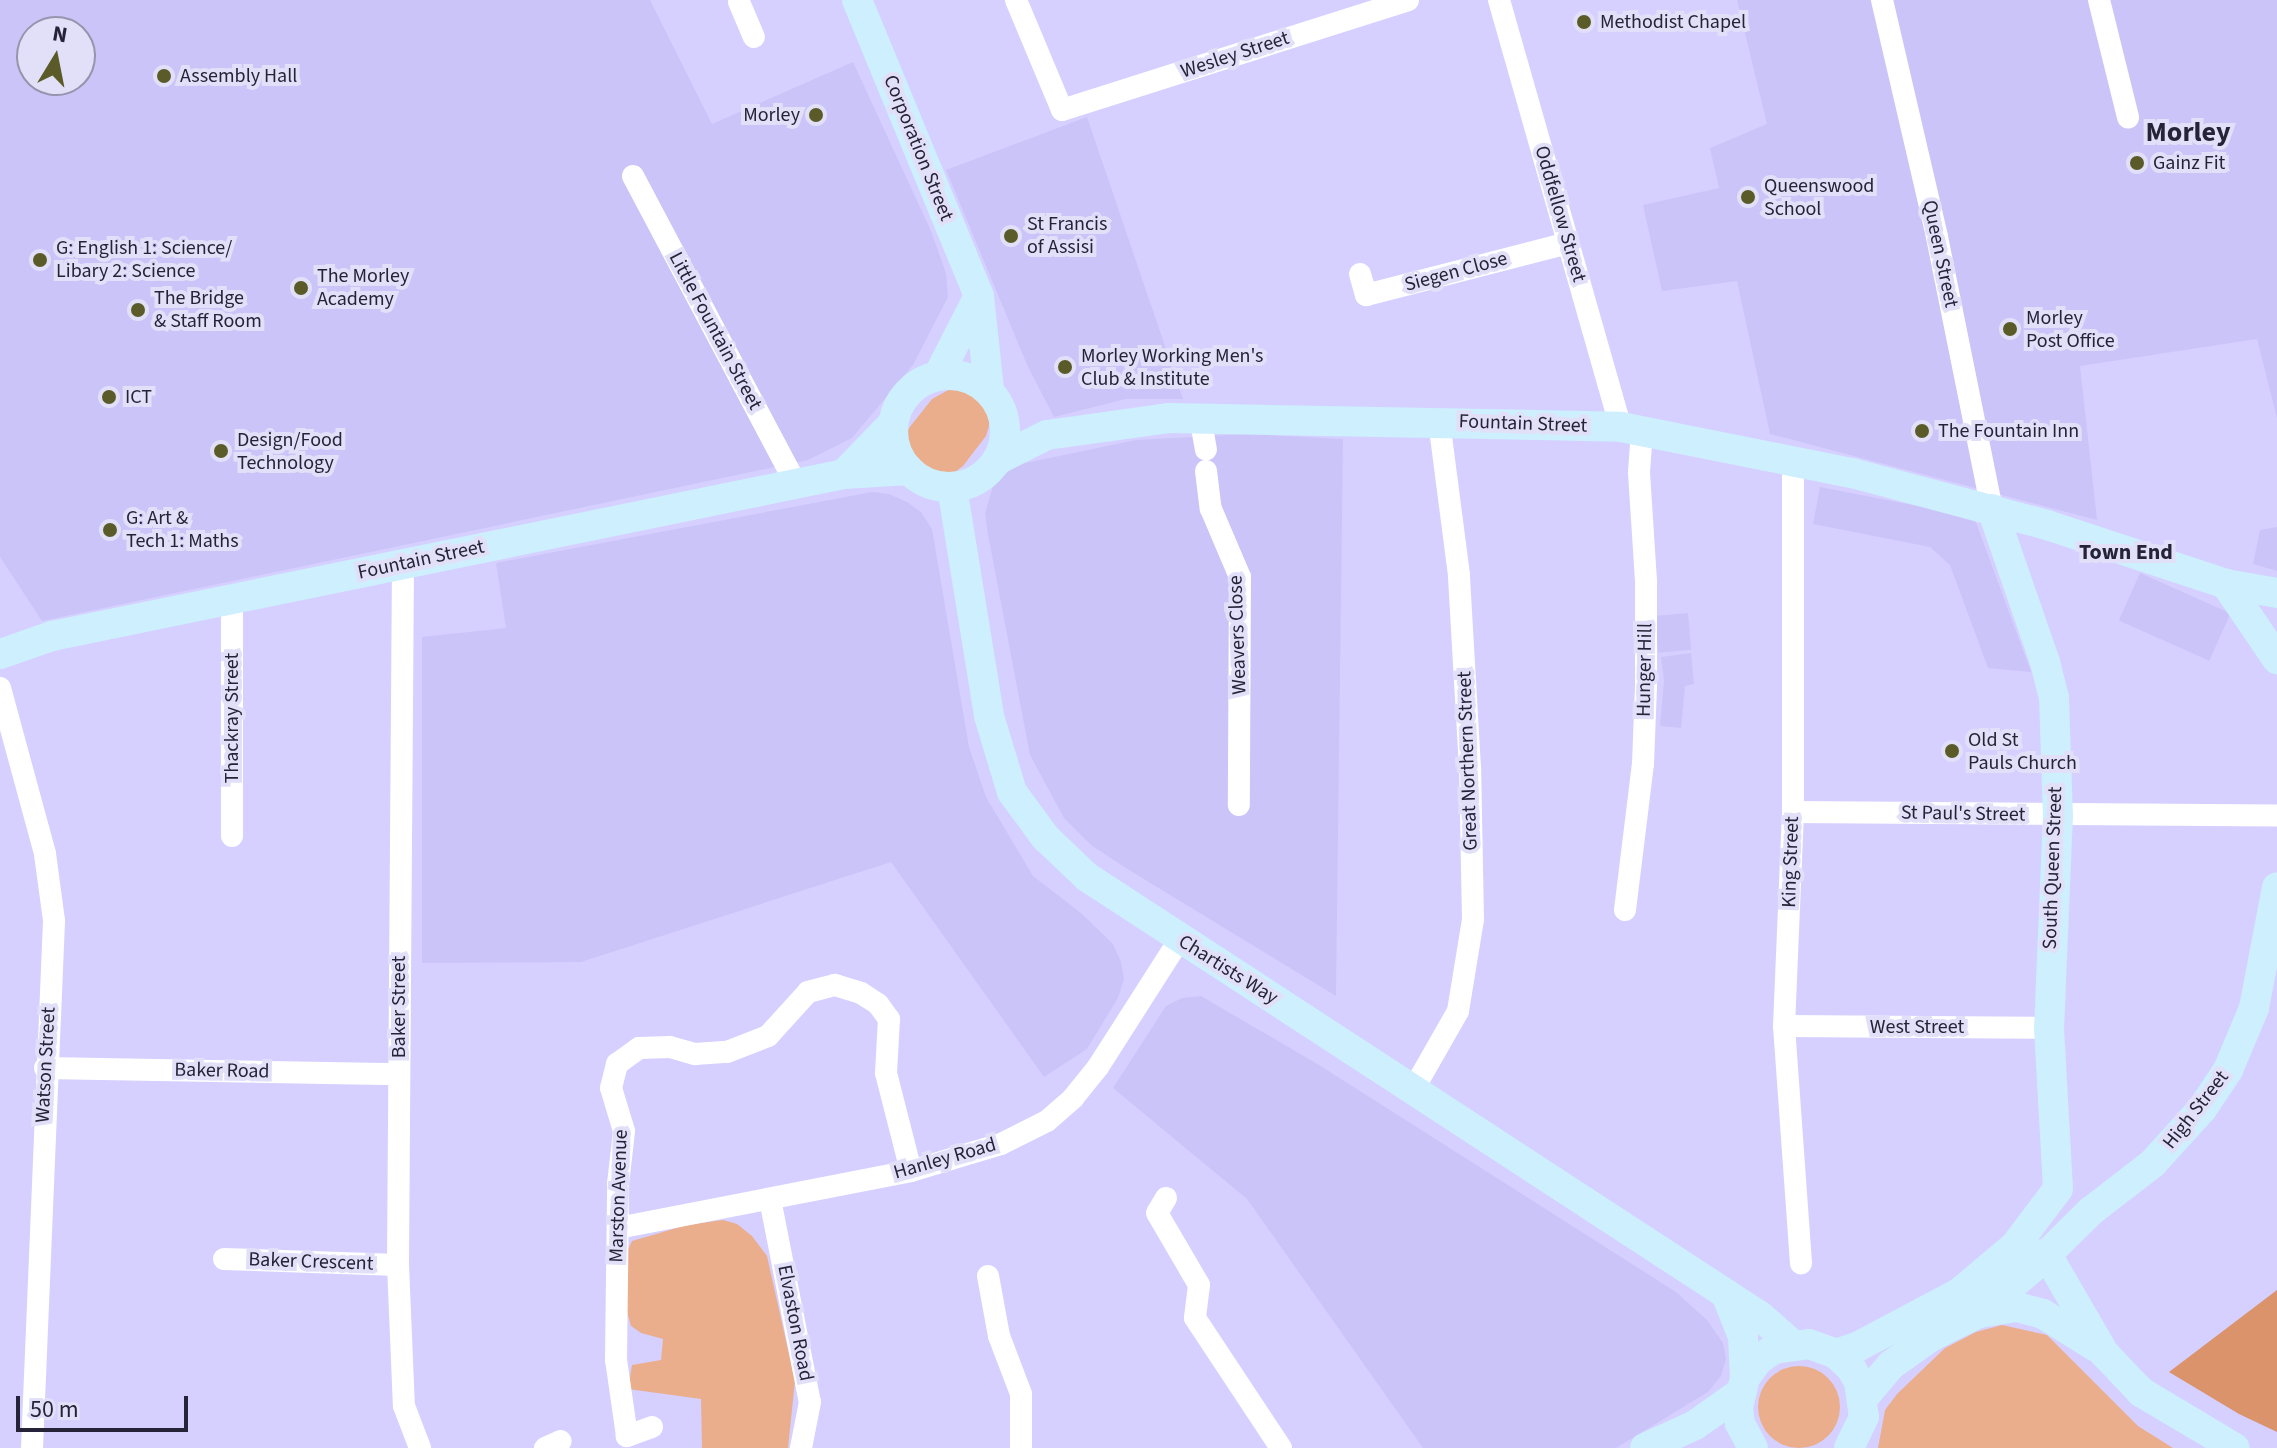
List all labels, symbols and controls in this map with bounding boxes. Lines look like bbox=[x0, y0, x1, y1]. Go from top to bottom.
place label: Methodist Chapel bbox=[1600, 10, 1746, 34]
marker: Methodist Chapel bbox=[1575, 13, 1593, 31]
north arrow bbox=[16, 16, 96, 96]
text: N bbox=[50, 17, 70, 51]
street label: Wesley Street bbox=[1178, 26, 1292, 84]
place label: Assembly Hall bbox=[180, 64, 297, 88]
marker: Assembly Hall bbox=[155, 67, 173, 85]
street label: Corporation Street bbox=[878, 72, 958, 224]
place label: Morley bbox=[743, 103, 800, 127]
marker: Morley bbox=[807, 106, 825, 124]
district label: Morley bbox=[2146, 115, 2230, 149]
street label: Oddfellow Street bbox=[1529, 143, 1591, 285]
place label: Gainz Fit bbox=[2153, 151, 2225, 175]
marker: Gainz Fit bbox=[2128, 154, 2146, 172]
place label: Queenswood School bbox=[1764, 174, 1874, 221]
marker: Queenswood School bbox=[1739, 188, 1757, 206]
street label: Queen Street bbox=[1917, 198, 1963, 310]
place label: St Francis of Assisi bbox=[1027, 212, 1107, 259]
marker: St Francis of Assisi bbox=[1002, 227, 1020, 245]
place label: G: English 1: Science/ Libary 2: Science bbox=[56, 236, 232, 283]
street label: Siegen Close bbox=[1402, 247, 1510, 297]
street label: Little Fountain Street bbox=[663, 248, 767, 414]
marker: G: English 1: Science/ Libary 2: Science bbox=[31, 251, 49, 269]
place label: The Morley Academy bbox=[317, 264, 409, 311]
marker: The Morley Academy bbox=[292, 279, 310, 297]
place label: The Bridge & Staff Room bbox=[154, 286, 262, 333]
marker: The Bridge & Staff Room bbox=[129, 301, 147, 319]
place label: Morley Post Office bbox=[2026, 306, 2115, 353]
marker: Morley Post Office bbox=[2001, 320, 2019, 338]
place label: Morley Working Men's Club & Institute bbox=[1081, 344, 1263, 391]
marker: Morley Working Men's Club & Institute bbox=[1056, 358, 1074, 376]
place label: ICT bbox=[125, 385, 152, 409]
marker: ICT bbox=[100, 388, 118, 406]
street label: Fountain Street bbox=[1458, 410, 1588, 438]
place label: The Fountain Inn bbox=[1938, 419, 2079, 443]
marker: The Fountain Inn bbox=[1913, 422, 1931, 440]
place label: Design/Food Technology bbox=[237, 428, 343, 475]
marker: Design/Food Technology bbox=[212, 442, 230, 460]
place label: G: Art & Tech 1: Maths bbox=[126, 506, 239, 553]
marker: G: Art & Tech 1: Maths bbox=[101, 521, 119, 539]
street label: Fountain Street bbox=[356, 535, 486, 585]
district label: Town End bbox=[2079, 540, 2173, 566]
street label: Weavers Close bbox=[1224, 575, 1252, 695]
street label: Hunger Hill bbox=[1632, 623, 1658, 717]
street label: Thackray Street bbox=[220, 653, 244, 783]
street label: Great Northern Street bbox=[1453, 671, 1483, 851]
place label: Old St Pauls Church bbox=[1968, 728, 2077, 775]
marker: Old St Pauls Church bbox=[1943, 742, 1961, 760]
street label: South Queen Street bbox=[2038, 786, 2068, 950]
street label: St Paul's Street bbox=[1901, 801, 2025, 827]
street label: King Street bbox=[1777, 816, 1805, 908]
street label: Chartists Way bbox=[1174, 930, 1282, 1010]
street label: Baker Street bbox=[387, 956, 411, 1058]
street label: Watson Street bbox=[31, 1006, 61, 1124]
street label: West Street bbox=[1870, 1015, 1964, 1039]
street label: Baker Road bbox=[174, 1058, 270, 1084]
street label: High Street bbox=[2158, 1066, 2234, 1154]
street label: Marston Avenue bbox=[605, 1129, 633, 1263]
street label: Hanley Road bbox=[891, 1133, 999, 1185]
street label: Baker Crescent bbox=[248, 1248, 374, 1276]
street label: Elvaston Road bbox=[772, 1263, 818, 1383]
scale bar bbox=[20, 1380, 192, 1430]
text: 50 m bbox=[30, 1392, 79, 1427]

